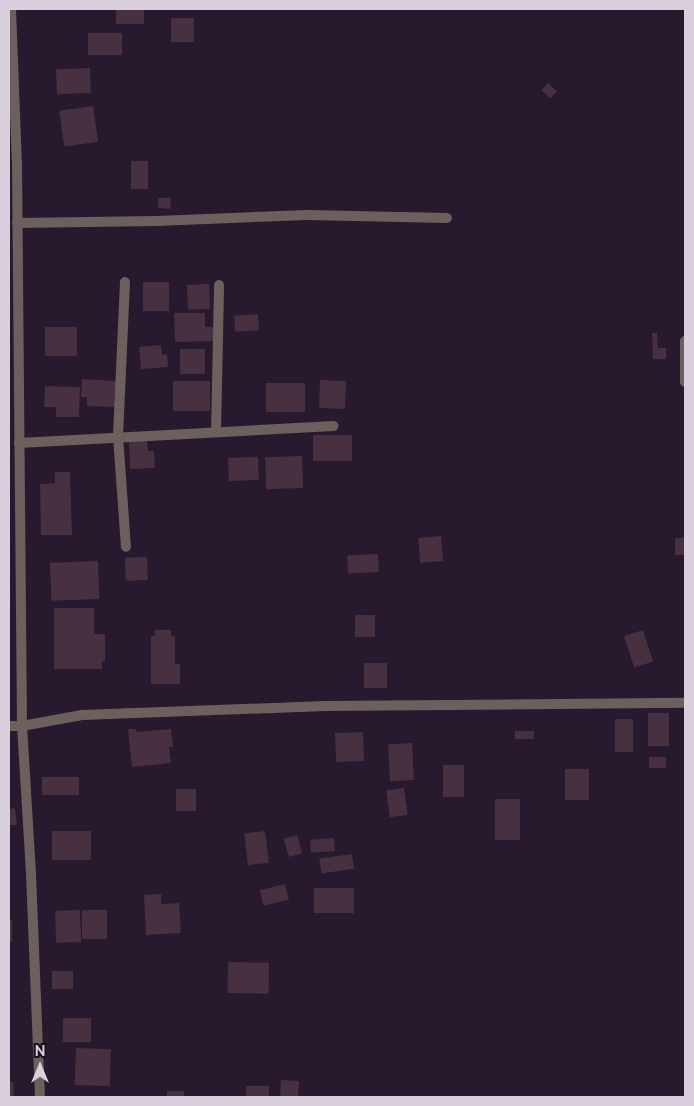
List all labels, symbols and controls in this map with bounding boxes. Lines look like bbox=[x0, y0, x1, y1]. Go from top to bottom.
north arrow bbox=[15, 1041, 65, 1091]
text: N bbox=[35, 1043, 45, 1059]

